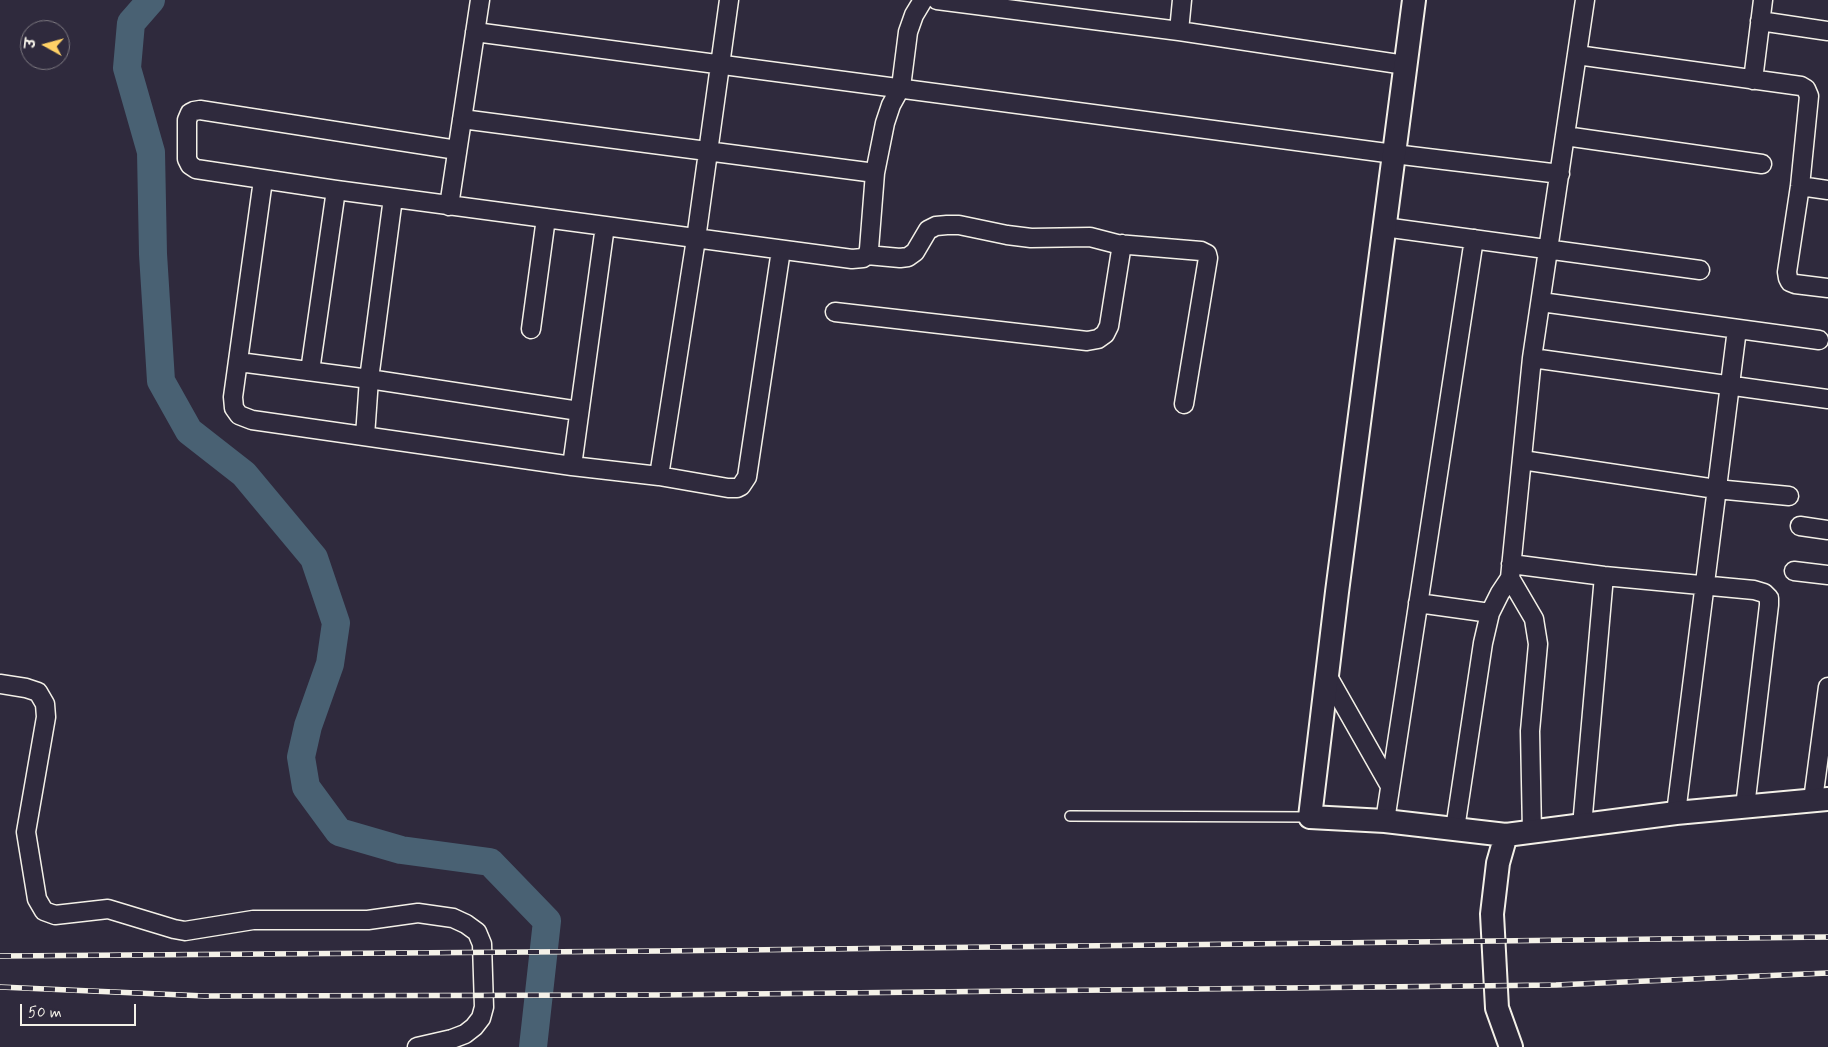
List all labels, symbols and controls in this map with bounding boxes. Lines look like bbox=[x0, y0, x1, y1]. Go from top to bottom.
north arrow bbox=[20, 20, 70, 70]
text: उ bbox=[22, 38, 41, 49]
scale bar bbox=[22, 994, 139, 1026]
text: 50 m bbox=[28, 1003, 62, 1023]

